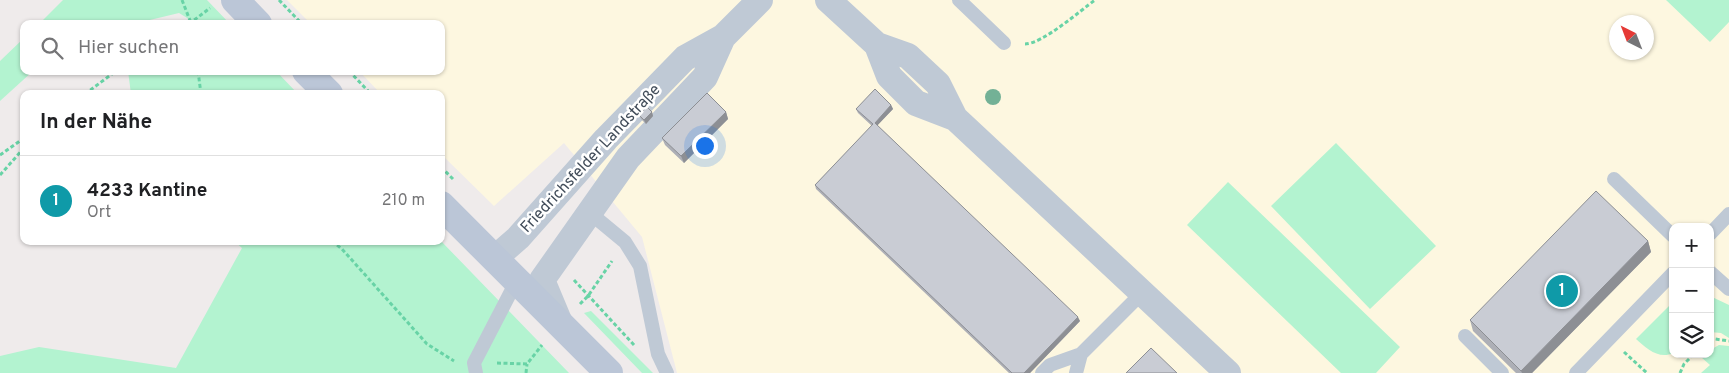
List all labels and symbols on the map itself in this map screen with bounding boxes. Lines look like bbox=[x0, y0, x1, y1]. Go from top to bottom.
north arrow bbox=[1609, 15, 1654, 60]
street label: Friedrichsfelder Landstraße bbox=[517, 80, 665, 238]
your location bbox=[692, 133, 718, 159]
pin: 1 bbox=[1546, 272, 1578, 310]

